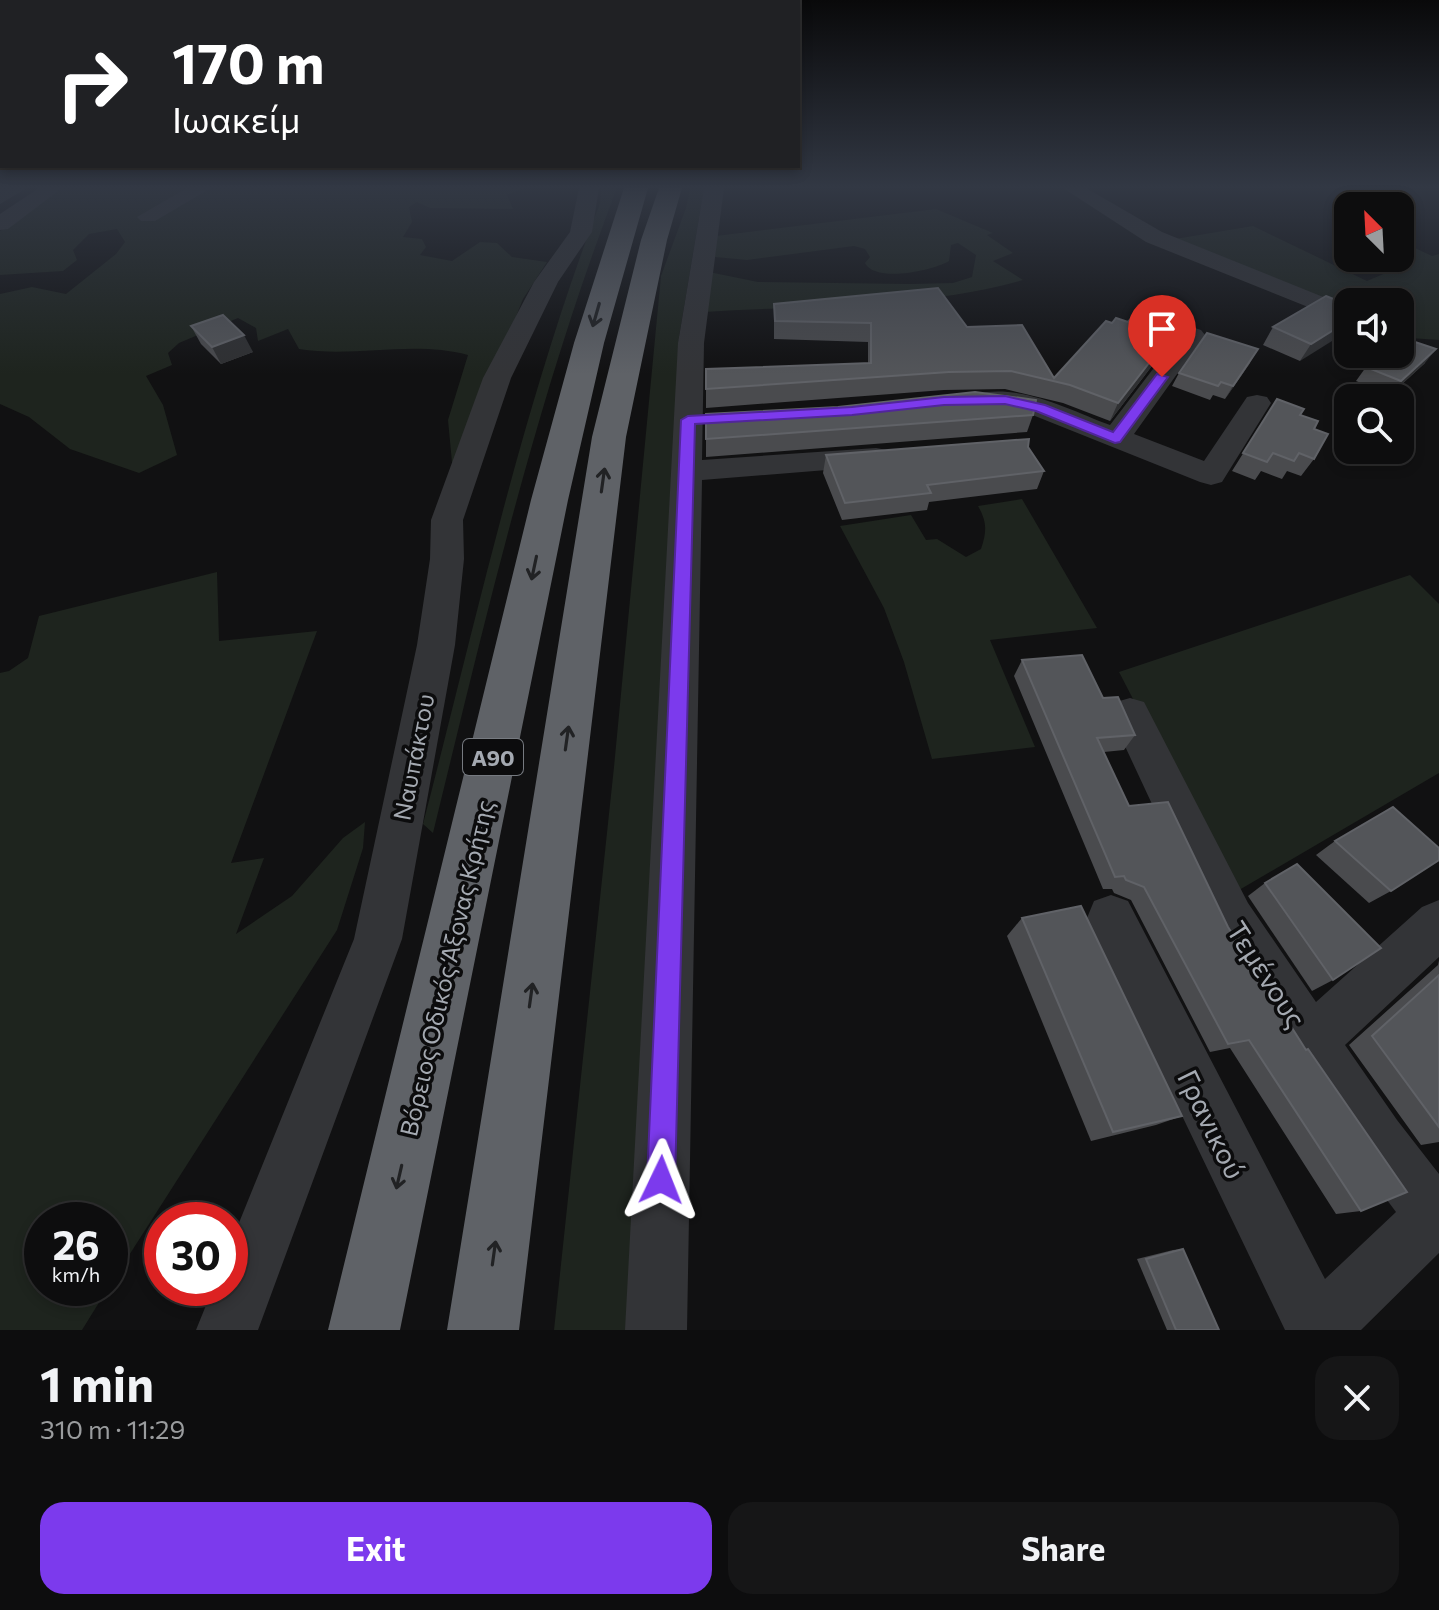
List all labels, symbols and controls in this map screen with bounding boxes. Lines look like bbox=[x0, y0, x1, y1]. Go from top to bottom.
text: 170 m bbox=[172, 27, 325, 96]
icon: right bbox=[40, 32, 144, 136]
text: Ιωακείμ bbox=[172, 96, 300, 140]
north arrow bbox=[1334, 192, 1414, 272]
map controls bbox=[1334, 192, 1414, 464]
button: sound bbox=[1334, 288, 1414, 368]
pin bbox=[1128, 295, 1196, 377]
one-way arrow bbox=[588, 302, 603, 328]
icon: arrive bbox=[1140, 307, 1184, 351]
button: search bbox=[1334, 384, 1414, 464]
one-way arrow bbox=[596, 468, 611, 494]
one-way arrow bbox=[526, 555, 541, 580]
street label: Ναυπάκτου bbox=[387, 691, 439, 823]
one-way arrow bbox=[560, 726, 575, 751]
road number: Α90 bbox=[463, 739, 523, 775]
street label: Βόρειος Οδικός Άξονας Κρήτης bbox=[393, 797, 499, 1139]
street label: Τεμένους bbox=[1220, 915, 1314, 1033]
one-way arrow bbox=[524, 983, 539, 1009]
street label: Γρανικού bbox=[1171, 1064, 1253, 1184]
position arrow bbox=[619, 1138, 703, 1222]
one-way arrow bbox=[391, 1164, 406, 1190]
speed limit sign: 30 bbox=[144, 1202, 248, 1306]
text: 26 bbox=[52, 1219, 100, 1268]
one-way arrow bbox=[487, 1241, 502, 1266]
text: km/h bbox=[52, 1262, 100, 1286]
text: 1 min bbox=[40, 1353, 154, 1412]
button: close bbox=[1315, 1356, 1399, 1440]
text: 310 m · 11:29 bbox=[40, 1413, 185, 1444]
button: Exit bbox=[40, 1502, 712, 1594]
button: Share bbox=[728, 1502, 1399, 1594]

